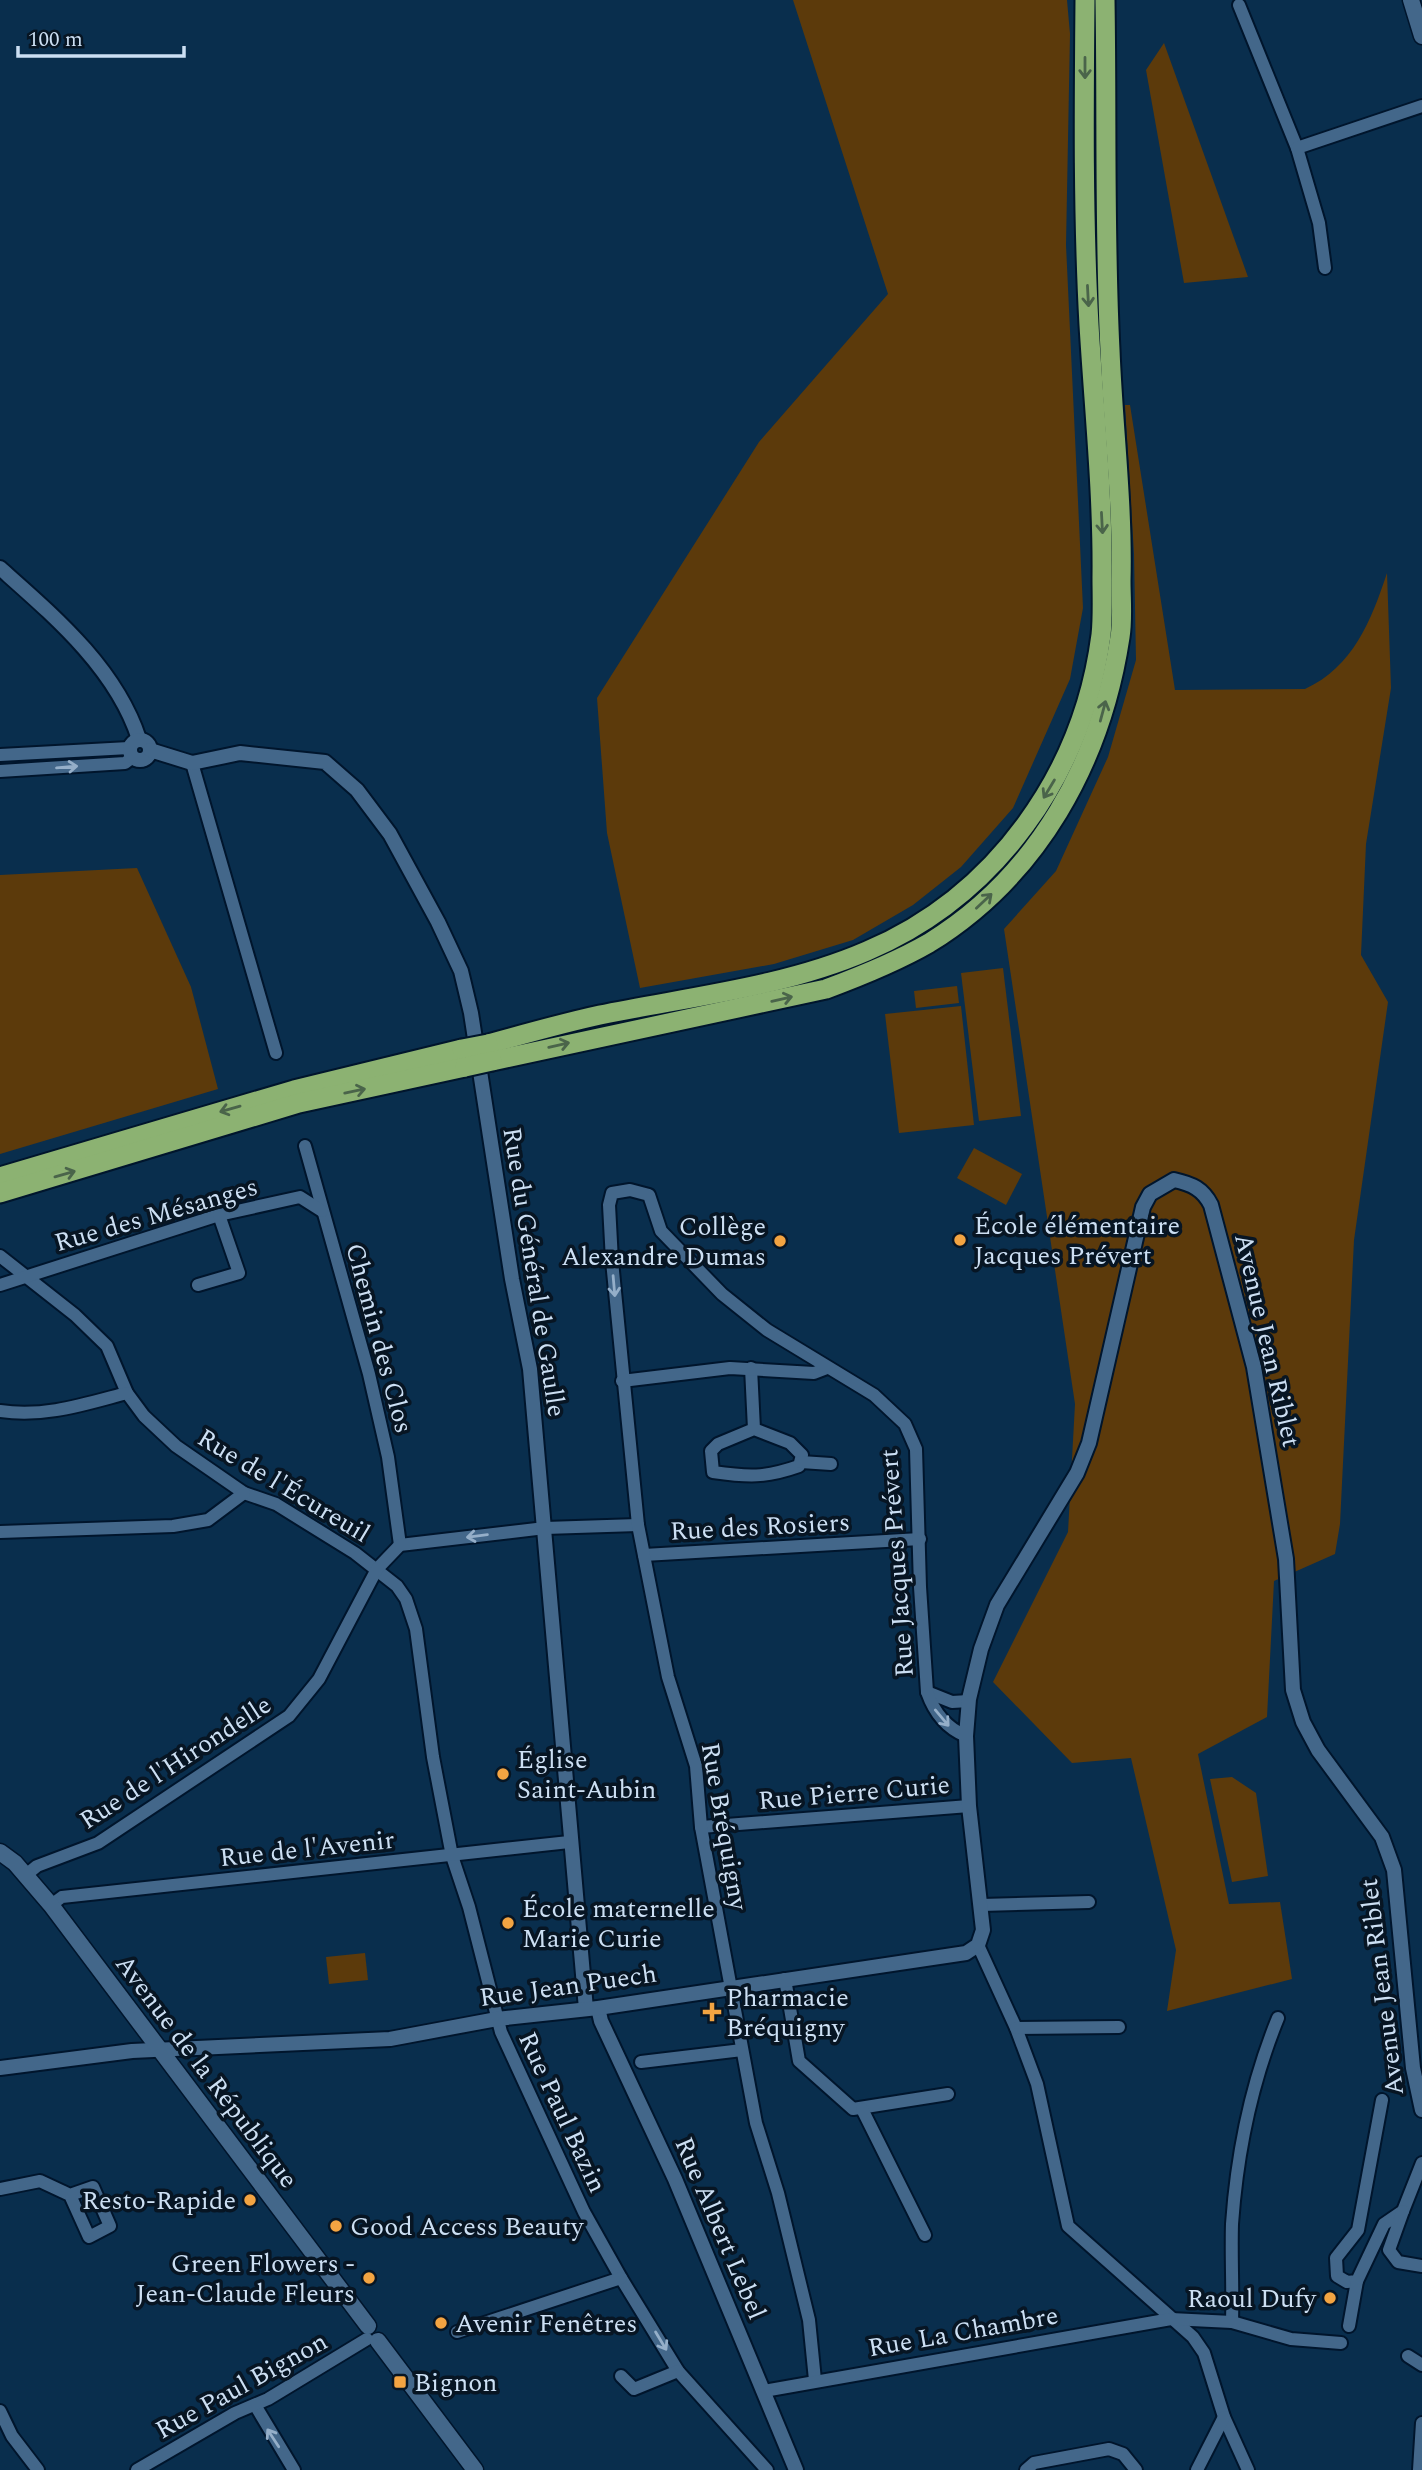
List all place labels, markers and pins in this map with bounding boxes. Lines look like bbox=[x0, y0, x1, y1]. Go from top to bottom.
place label: École élémentaire Jacques Prévert bbox=[974, 1206, 1180, 1276]
place label: Collège Alexandre Dumas bbox=[561, 1207, 766, 1277]
marker: École élémentaire Jacques Prévert bbox=[952, 1232, 968, 1248]
marker: Collège Alexandre Dumas bbox=[772, 1233, 788, 1249]
place label: Église Saint-Aubin bbox=[517, 1740, 656, 1810]
marker: Église Saint-Aubin bbox=[495, 1766, 511, 1782]
place label: École maternelle Marie Curie bbox=[522, 1889, 715, 1959]
marker: École maternelle Marie Curie bbox=[500, 1915, 516, 1931]
place label: Pharmacie Bréquigny bbox=[726, 1978, 849, 2048]
marker: Pharmacie Bréquigny bbox=[704, 2004, 720, 2020]
place label: Resto-Rapide bbox=[82, 2181, 236, 2221]
marker: Resto-Rapide bbox=[242, 2192, 258, 2208]
place label: Good Access Beauty bbox=[350, 2207, 585, 2247]
marker: Good Access Beauty bbox=[328, 2218, 344, 2234]
place label: Green Flowers - Jean-Claude Fleurs bbox=[136, 2244, 355, 2314]
marker: Green Flowers - Jean-Claude Fleurs bbox=[361, 2270, 377, 2286]
place label: Raoul Dufy bbox=[1187, 2279, 1318, 2319]
marker: Raoul Dufy bbox=[1322, 2290, 1338, 2306]
place label: Avenir Fenêtres bbox=[455, 2304, 638, 2344]
marker: Avenir Fenêtres bbox=[433, 2315, 449, 2331]
place label: Bignon bbox=[414, 2363, 498, 2403]
marker: Bignon bbox=[392, 2374, 408, 2390]

